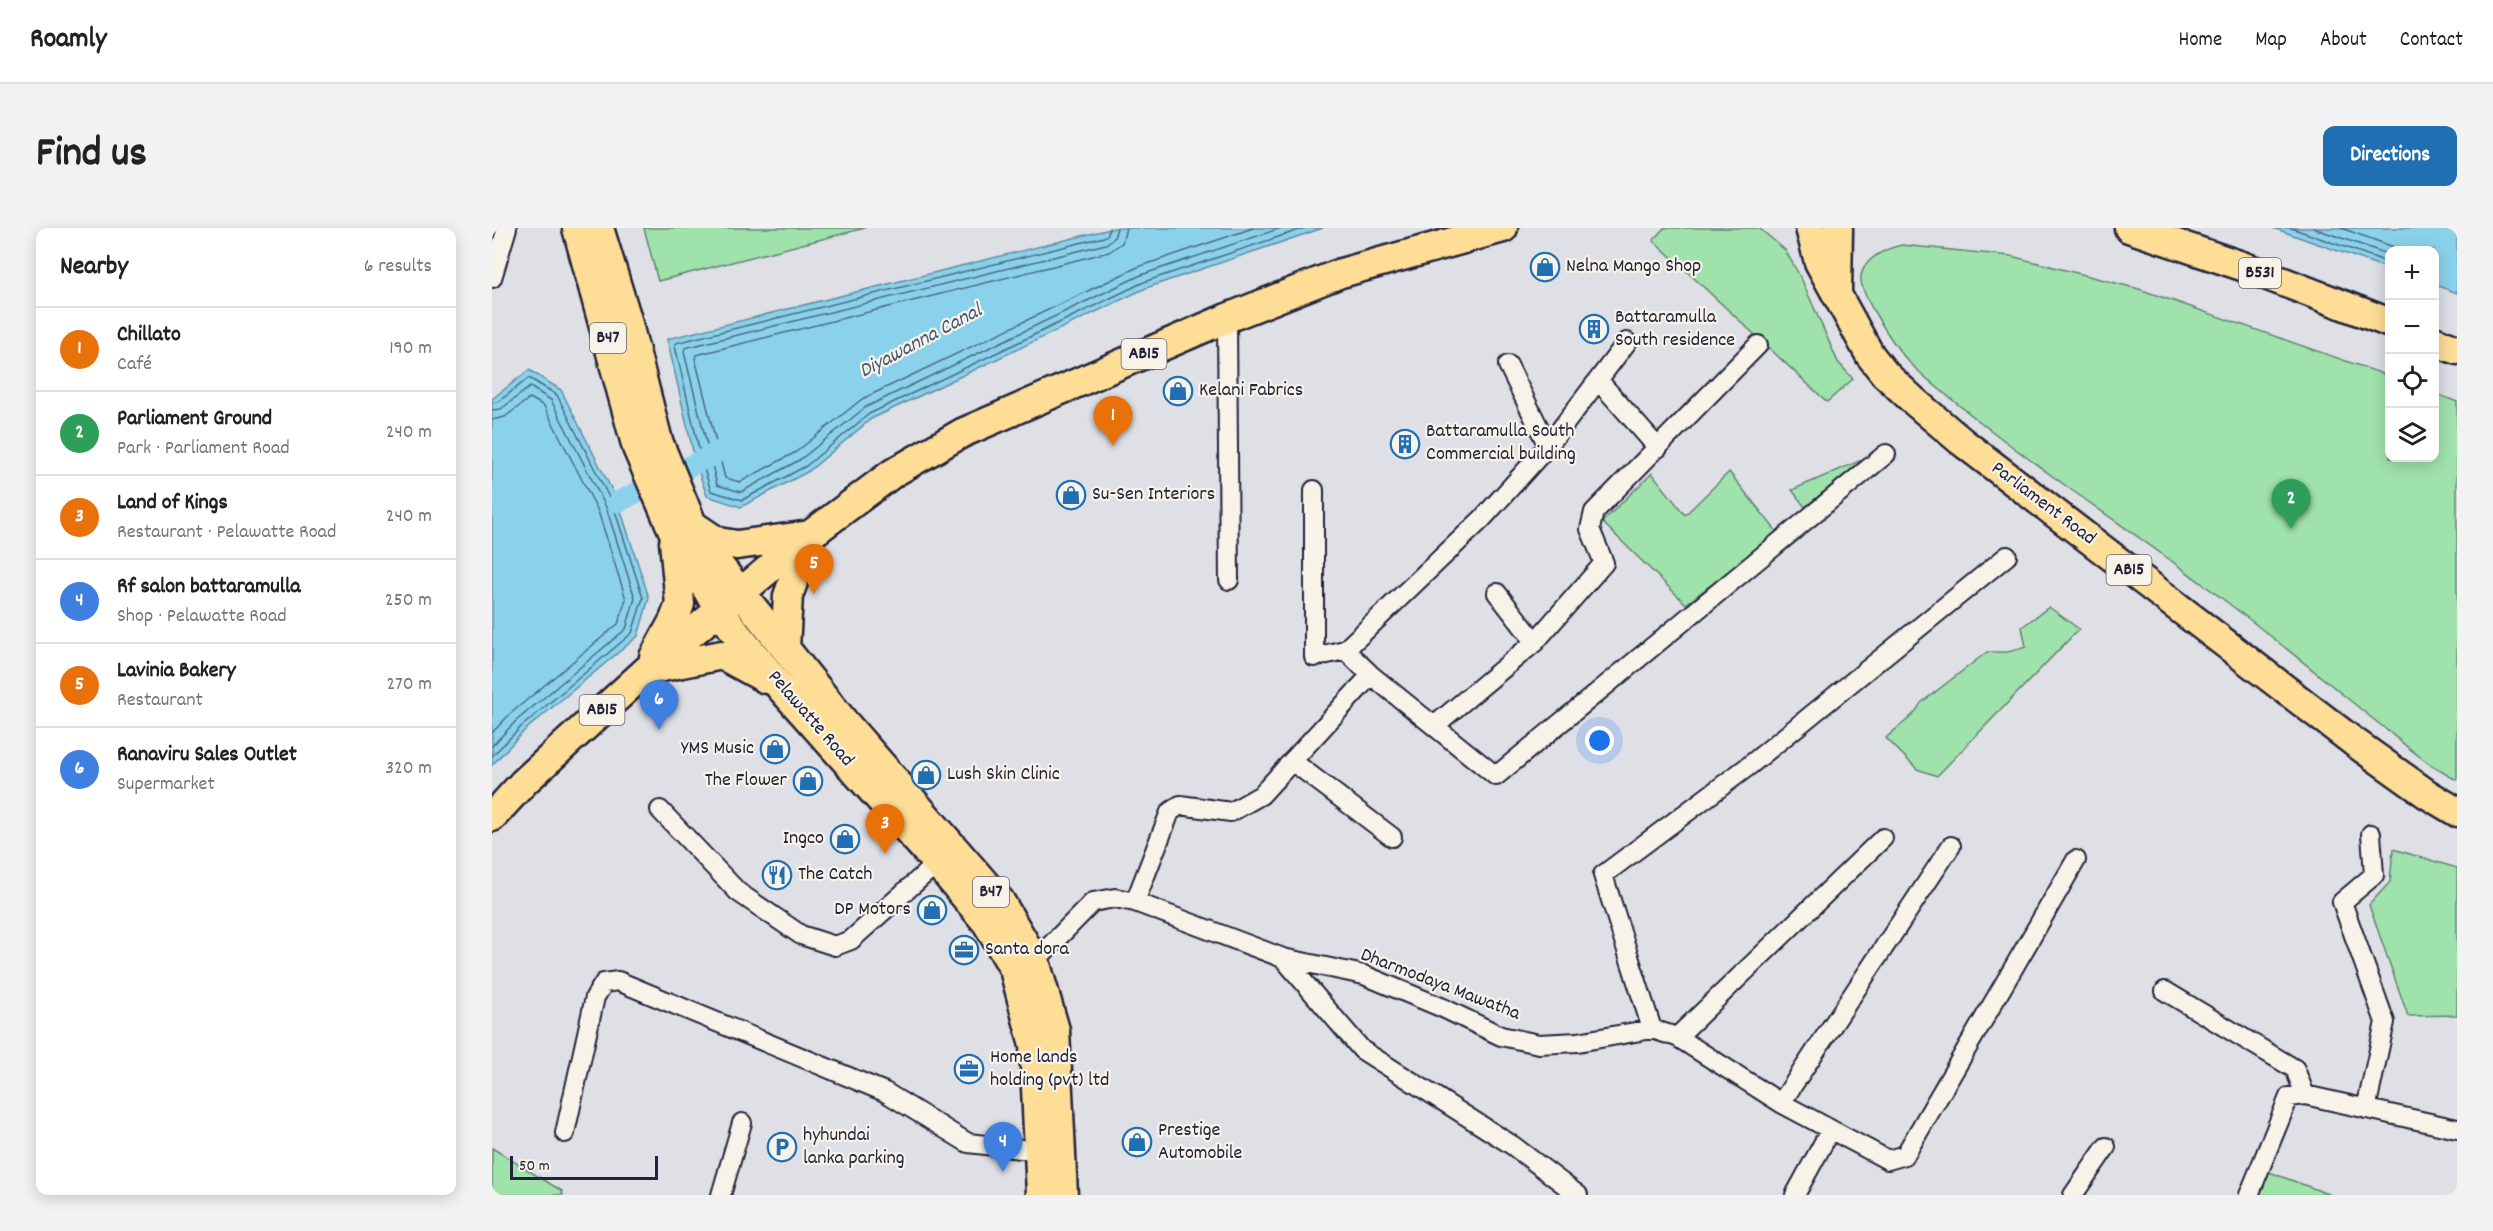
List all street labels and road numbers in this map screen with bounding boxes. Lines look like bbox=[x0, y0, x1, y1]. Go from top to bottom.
road number: B531 bbox=[2239, 258, 2281, 288]
road number: B47 bbox=[590, 323, 626, 353]
road number: AB15 bbox=[1122, 339, 1166, 369]
street label: Parliament Road bbox=[1985, 455, 2101, 553]
road number: AB15 bbox=[2106, 555, 2152, 585]
street label: Pelawatte Road bbox=[760, 665, 860, 773]
road number: AB15 bbox=[580, 695, 624, 725]
road number: B47 bbox=[973, 877, 1009, 907]
street label: Dharmodaya Mawatha bbox=[1356, 942, 1524, 1029]

